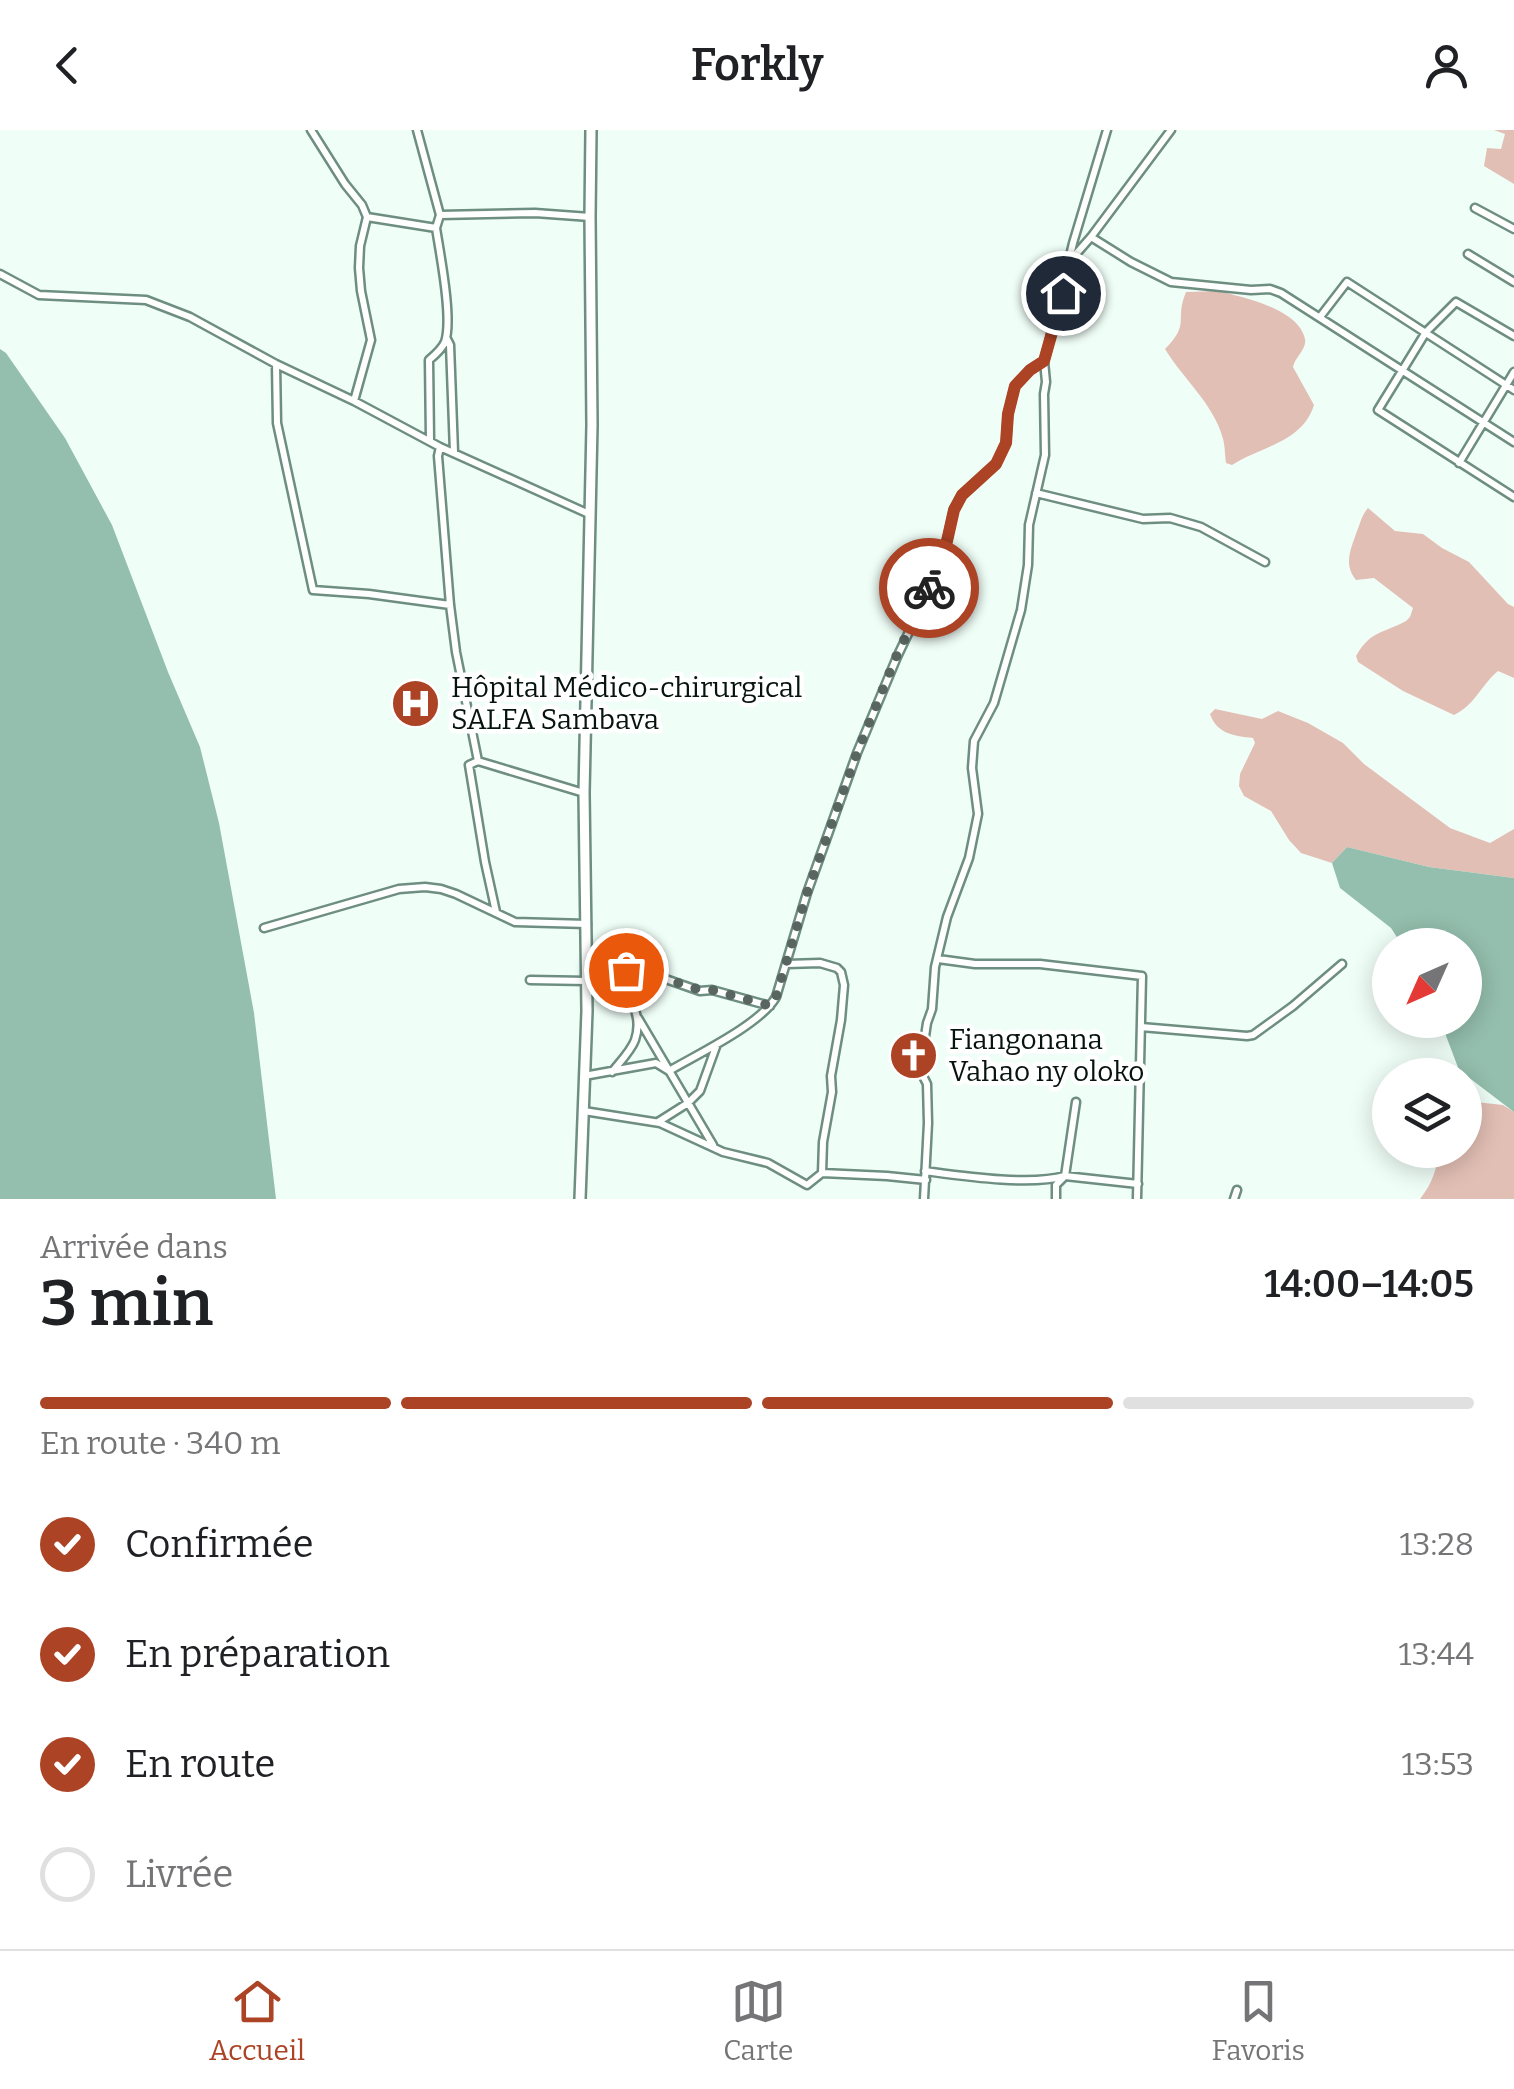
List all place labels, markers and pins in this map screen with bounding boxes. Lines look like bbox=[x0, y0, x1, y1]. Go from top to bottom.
pin bbox=[1021, 251, 1106, 336]
place label: Hôpital Médico-chirurgical SALFA Sambava bbox=[451, 671, 802, 736]
hospital icon: Hôpital Médico-chirurgical SALFA Sambava bbox=[390, 677, 442, 729]
pin bbox=[584, 928, 669, 1013]
place label: Fiangonana Vahao ny oloko bbox=[949, 1023, 1144, 1088]
church icon: Fiangonana Vahao ny oloko bbox=[888, 1029, 940, 1081]

